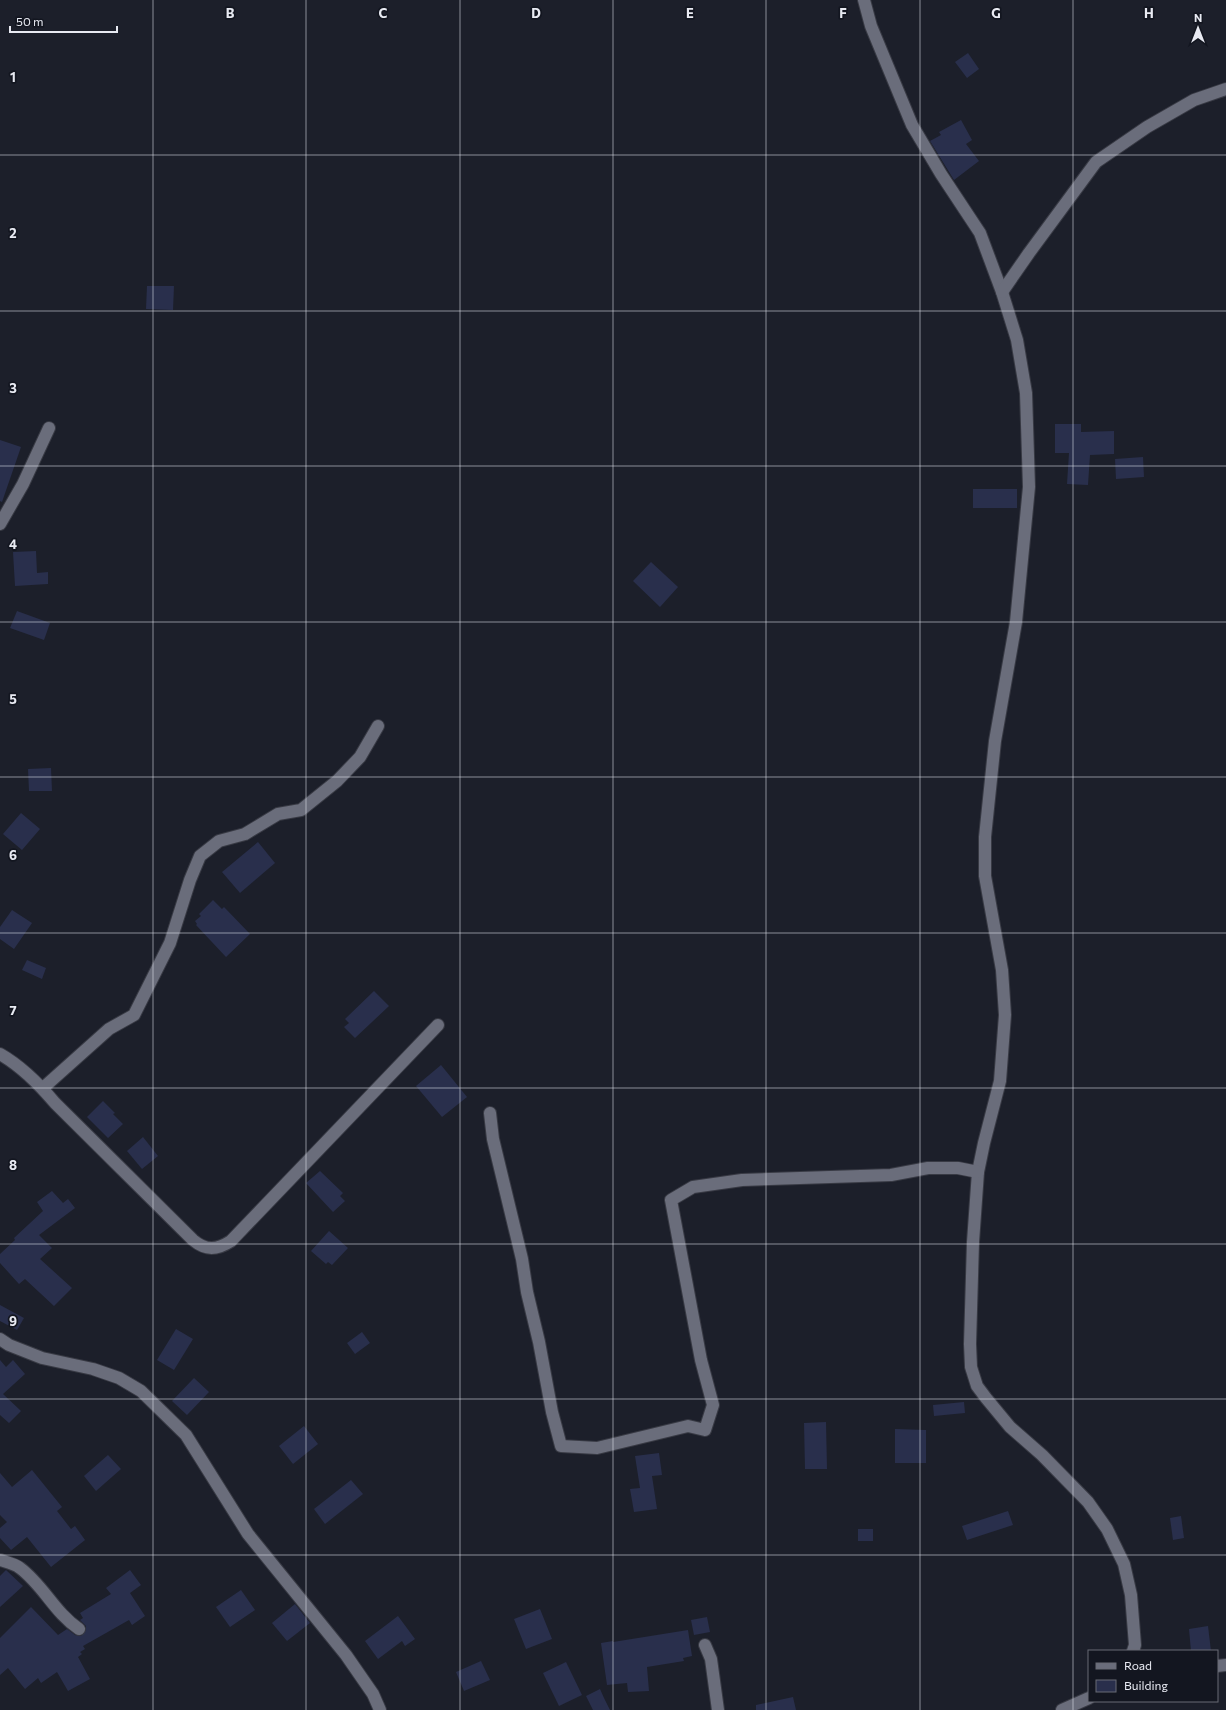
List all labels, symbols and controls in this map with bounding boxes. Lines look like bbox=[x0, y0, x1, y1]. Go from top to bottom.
text: B bbox=[226, 5, 235, 21]
text: C bbox=[379, 5, 388, 21]
text: D bbox=[531, 5, 541, 21]
text: E bbox=[686, 5, 694, 21]
text: F bbox=[839, 5, 847, 21]
text: G bbox=[991, 5, 1001, 21]
text: H bbox=[1144, 5, 1154, 21]
scale bar bbox=[10, 8, 117, 34]
north arrow bbox=[1178, 8, 1218, 48]
text: N bbox=[1194, 11, 1202, 24]
text: 50 m bbox=[16, 14, 44, 28]
text: 1 bbox=[10, 69, 16, 85]
text: 2 bbox=[9, 225, 17, 241]
text: 3 bbox=[9, 380, 17, 396]
text: 4 bbox=[9, 536, 17, 552]
text: 5 bbox=[9, 691, 17, 707]
text: 6 bbox=[9, 847, 17, 863]
text: 7 bbox=[9, 1002, 17, 1018]
text: 8 bbox=[9, 1157, 17, 1173]
text: 9 bbox=[9, 1313, 17, 1329]
legend bbox=[1088, 1650, 1218, 1702]
text: Road bbox=[1124, 1658, 1152, 1672]
text: Building bbox=[1124, 1678, 1168, 1692]

